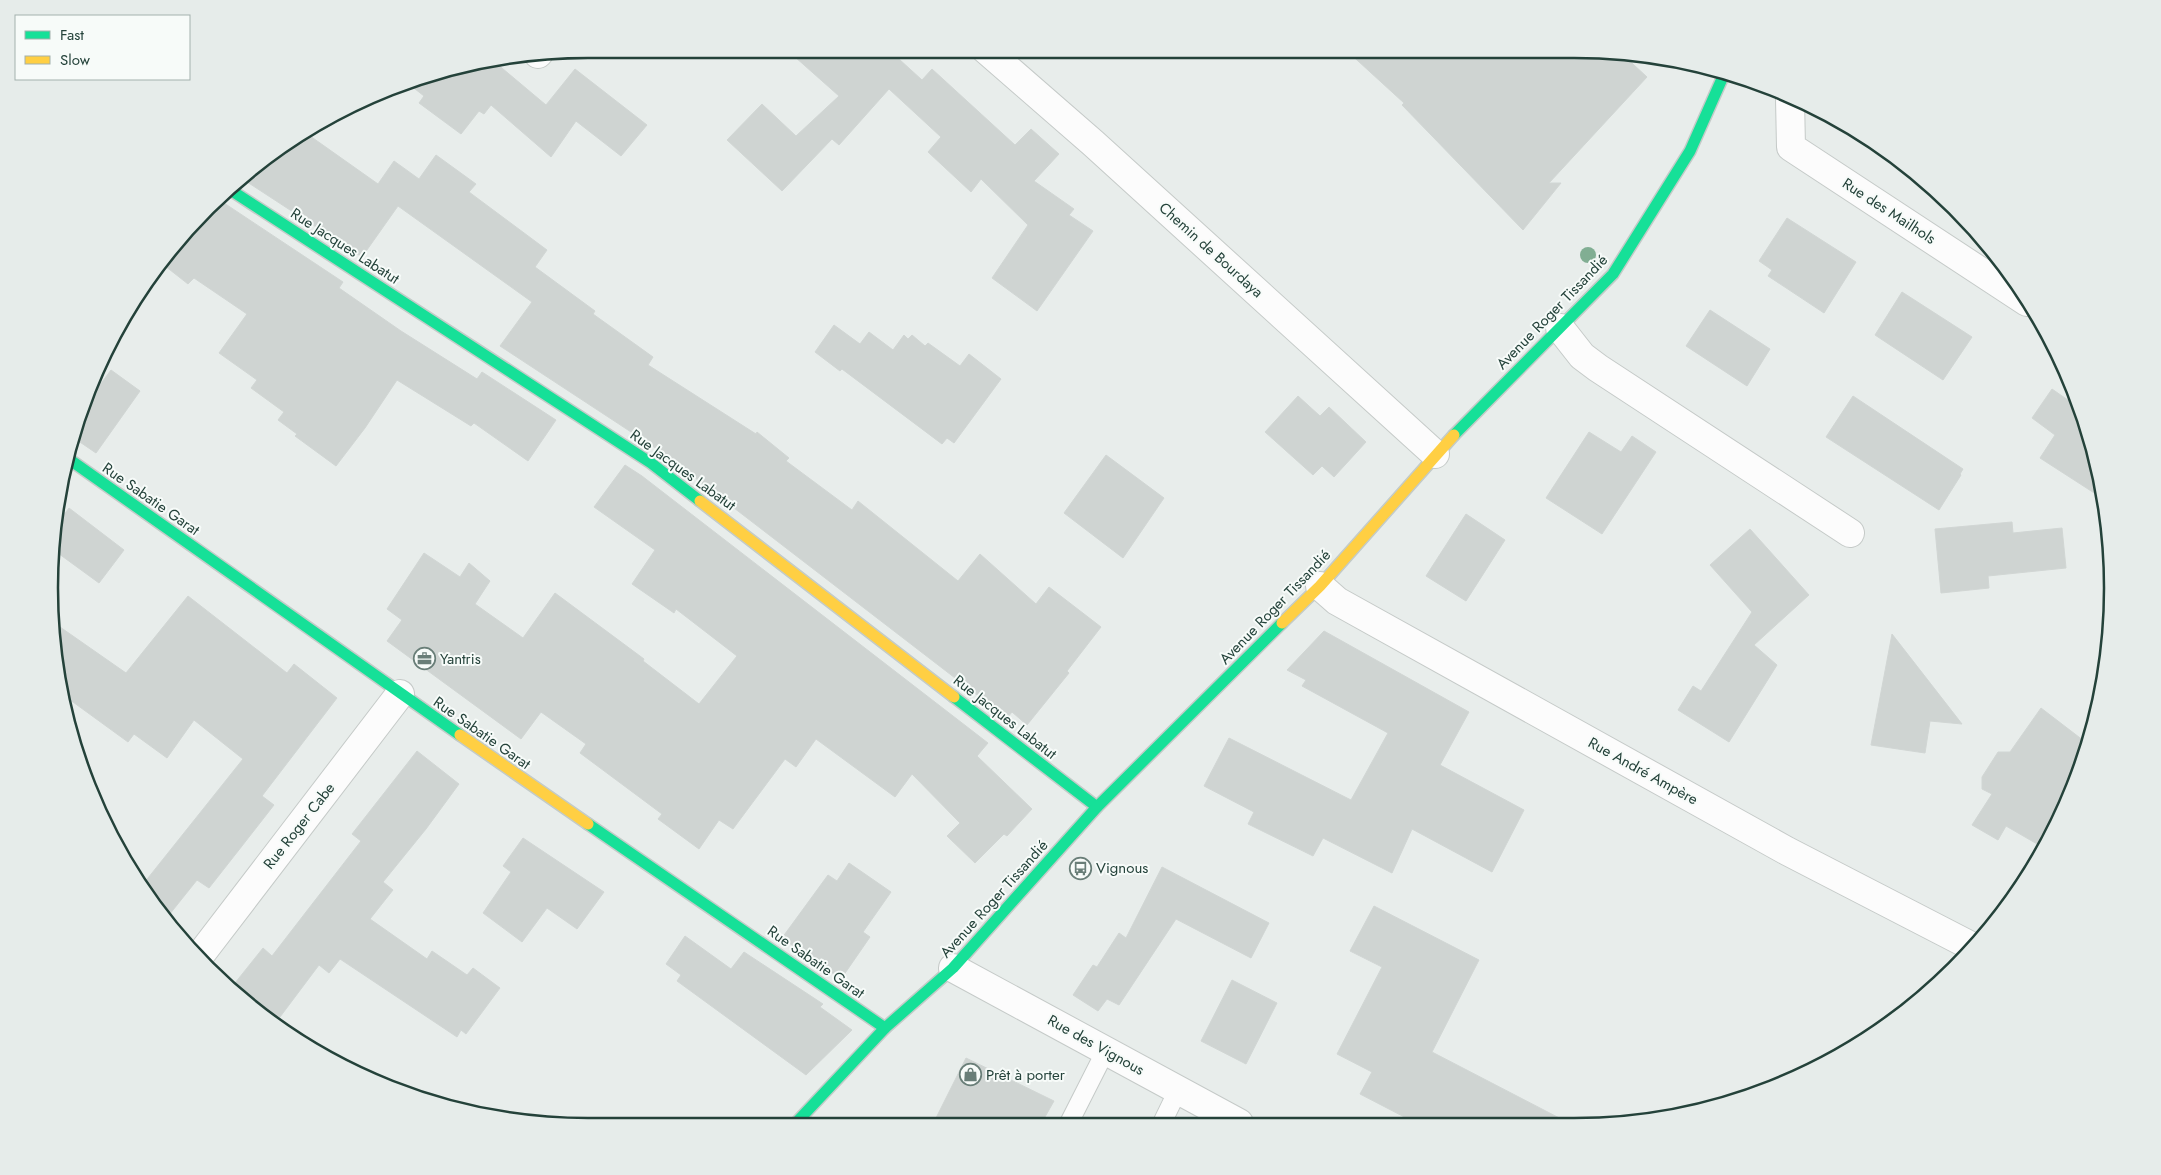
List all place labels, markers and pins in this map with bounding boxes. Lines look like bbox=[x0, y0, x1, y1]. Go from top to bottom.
office icon: Yantris bbox=[412, 647, 436, 671]
place label: Yantris bbox=[440, 648, 481, 670]
bus stop icon: Vignous bbox=[1068, 856, 1092, 880]
place label: Vignous bbox=[1096, 857, 1148, 879]
shop icon: Prêt à porter bbox=[958, 1063, 982, 1087]
place label: Prêt à porter bbox=[986, 1064, 1066, 1086]

